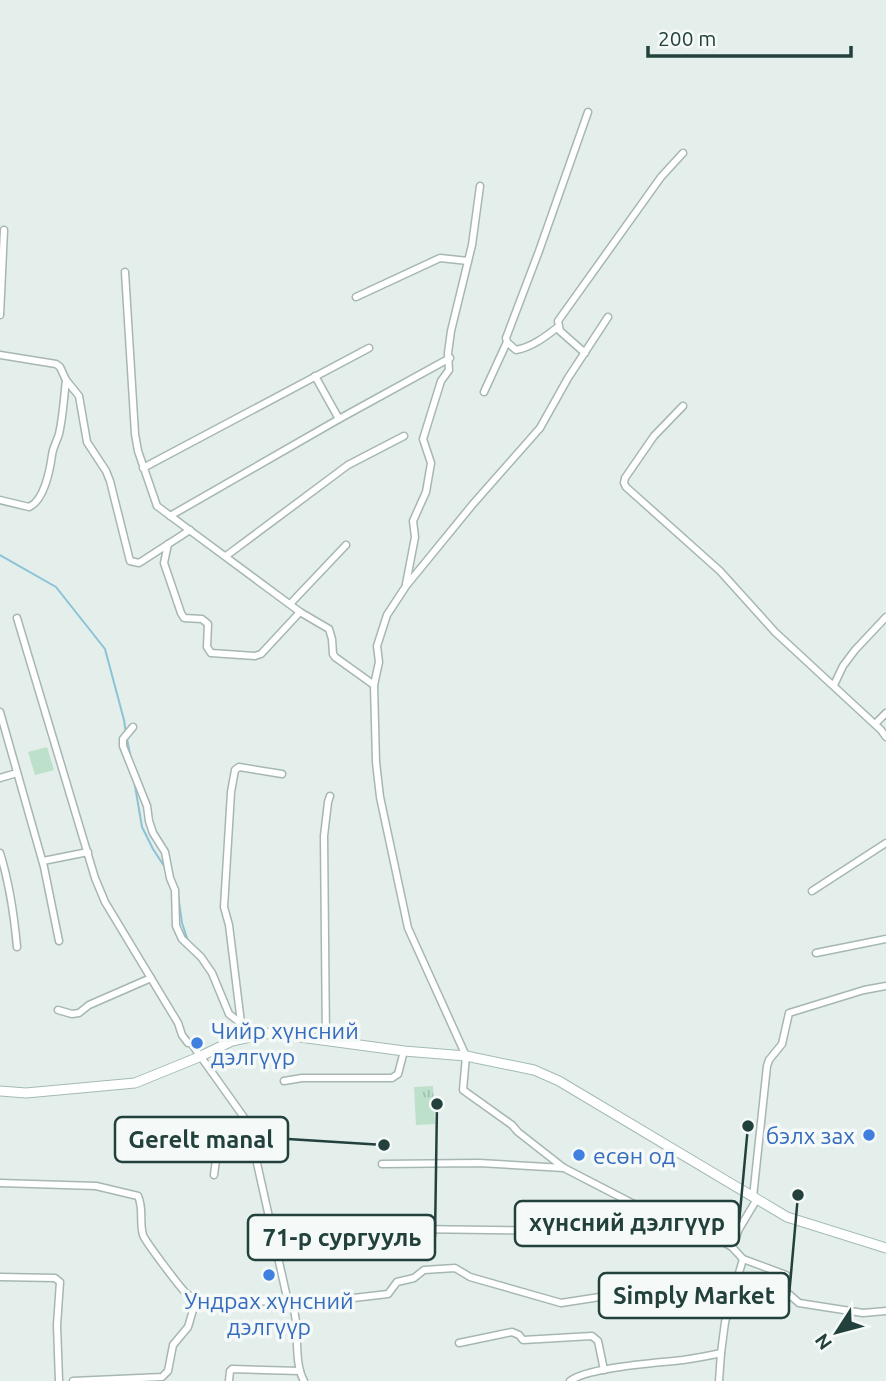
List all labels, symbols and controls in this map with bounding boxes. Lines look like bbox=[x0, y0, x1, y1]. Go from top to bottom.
scale bar bbox=[648, 14, 851, 58]
text: 200 m bbox=[658, 26, 716, 50]
place label: Чийр хүнсний дэлгүүр bbox=[211, 1018, 359, 1069]
marker: Чийр хүнсний дэлгүүр bbox=[189, 1035, 205, 1051]
callout: Gerelt manal bbox=[115, 1117, 288, 1162]
place label: бэлх зах bbox=[766, 1123, 855, 1148]
text: Gerelt manal bbox=[128, 1126, 274, 1153]
marker: бэлх зах bbox=[861, 1127, 877, 1143]
place label: есөн од bbox=[593, 1143, 675, 1168]
marker: есөн од bbox=[571, 1147, 587, 1163]
callout: хүнсний дэлгүүр bbox=[515, 1201, 739, 1246]
text: хүнсний дэлгүүр bbox=[529, 1209, 725, 1236]
callout: 71-р сургууль bbox=[248, 1215, 435, 1260]
text: 71-р сургууль bbox=[263, 1224, 422, 1251]
marker: Ундрах хүнсний дэлгүүр bbox=[261, 1267, 277, 1283]
callout: Simply Market bbox=[599, 1273, 789, 1318]
text: Simply Market bbox=[613, 1282, 775, 1309]
place label: Ундрах хүнсний дэлгүүр bbox=[184, 1288, 354, 1339]
north arrow bbox=[802, 1297, 872, 1367]
text: N bbox=[810, 1330, 836, 1354]

